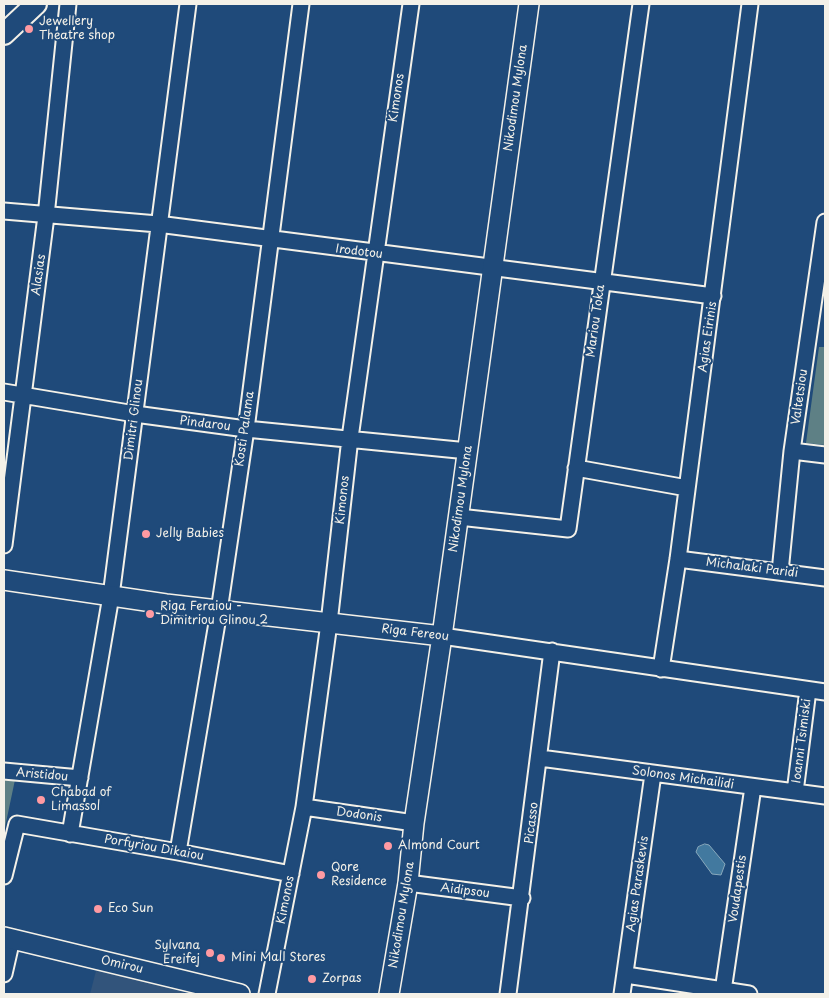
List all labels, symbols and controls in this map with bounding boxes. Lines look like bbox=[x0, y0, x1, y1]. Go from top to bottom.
place label: Jewellery Theatre shop bbox=[39, 15, 115, 43]
marker: Jewellery Theatre shop bbox=[23, 23, 35, 35]
street label: Nikodimou Mylona bbox=[501, 44, 531, 152]
street label: Kimonos bbox=[386, 73, 408, 123]
street label: Irodotou bbox=[335, 242, 383, 262]
street label: Alasias bbox=[29, 253, 49, 297]
street label: Mariou Toka bbox=[584, 284, 608, 358]
street label: Agias Eirinis bbox=[696, 301, 720, 373]
street label: Valtetsiou bbox=[789, 368, 811, 426]
street label: Dimitri Glinou bbox=[122, 378, 146, 462]
street label: Kosti Palama bbox=[233, 390, 257, 468]
street label: Pindarou bbox=[179, 414, 231, 434]
street label: Nikodimou Mylona bbox=[446, 445, 476, 553]
street label: Kimonos bbox=[333, 475, 353, 525]
place label: Jelly Babies bbox=[156, 527, 224, 541]
marker: Jelly Babies bbox=[140, 528, 152, 540]
street label: Michalaki Paridi bbox=[705, 555, 799, 581]
place label: Riga Feraiou - Dimitriou Glinou 2 bbox=[160, 600, 268, 628]
marker: Riga Feraiou - Dimitriou Glinou 2 bbox=[144, 608, 156, 620]
street label: Riga Fereou bbox=[380, 622, 450, 644]
street label: Ioanni Tsimiski bbox=[790, 698, 814, 784]
street label: Solonos Michailidi bbox=[631, 764, 735, 792]
street label: Aristidou bbox=[15, 766, 69, 784]
place label: Chabad of Limassol bbox=[51, 786, 111, 814]
marker: Chabad of Limassol bbox=[35, 794, 47, 806]
street label: Picasso bbox=[522, 801, 542, 845]
street label: Dodonis bbox=[335, 805, 383, 825]
street label: Porfyriou Dikaiou bbox=[103, 832, 205, 864]
street label: Agias Paraskevis bbox=[624, 835, 652, 933]
place label: Almond Court bbox=[398, 839, 480, 853]
marker: Almond Court bbox=[382, 840, 394, 852]
street label: Voudapestis bbox=[726, 854, 750, 924]
place label: Qore Residence bbox=[331, 861, 387, 889]
street label: Nikodimou Mylona bbox=[386, 861, 418, 969]
marker: Qore Residence bbox=[315, 869, 327, 881]
street label: Kimonos bbox=[274, 875, 298, 925]
street label: Aidipsou bbox=[440, 881, 490, 901]
place label: Eco Sun bbox=[108, 902, 153, 916]
marker: Eco Sun bbox=[92, 903, 104, 915]
place label: Sylvana Ereifej bbox=[154, 939, 200, 967]
marker: Sylvana Ereifej bbox=[204, 947, 216, 959]
place label: Mini Mall Stores bbox=[231, 951, 325, 965]
marker: Mini Mall Stores bbox=[215, 952, 227, 964]
street label: Omirou bbox=[99, 953, 145, 977]
place label: Zorpas bbox=[322, 972, 361, 986]
marker: Zorpas bbox=[306, 973, 318, 985]

